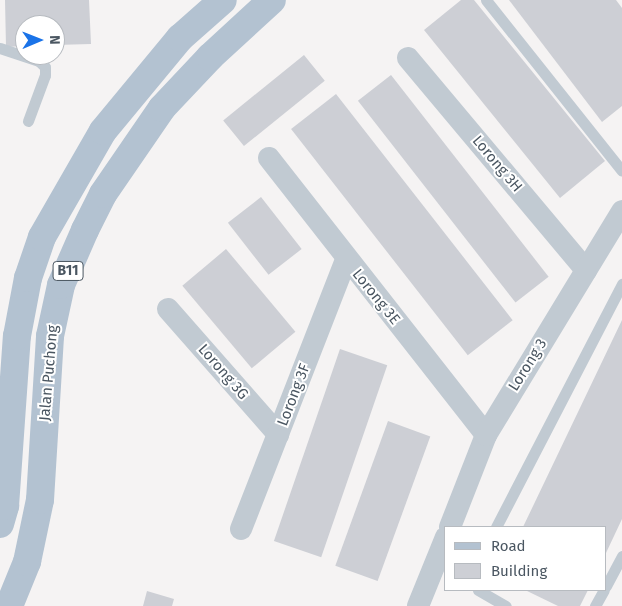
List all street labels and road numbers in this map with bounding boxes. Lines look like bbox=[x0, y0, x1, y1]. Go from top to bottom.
street label: Lorong 3H bbox=[468, 132, 526, 196]
road number: B11 bbox=[52, 260, 84, 282]
street label: Lorong 3E bbox=[348, 266, 404, 328]
street label: Jalan Puchong bbox=[36, 324, 62, 422]
street label: Lorong 3 bbox=[505, 336, 551, 394]
street label: Lorong 3G bbox=[194, 341, 252, 403]
street label: Lorong 3F bbox=[274, 361, 314, 429]

